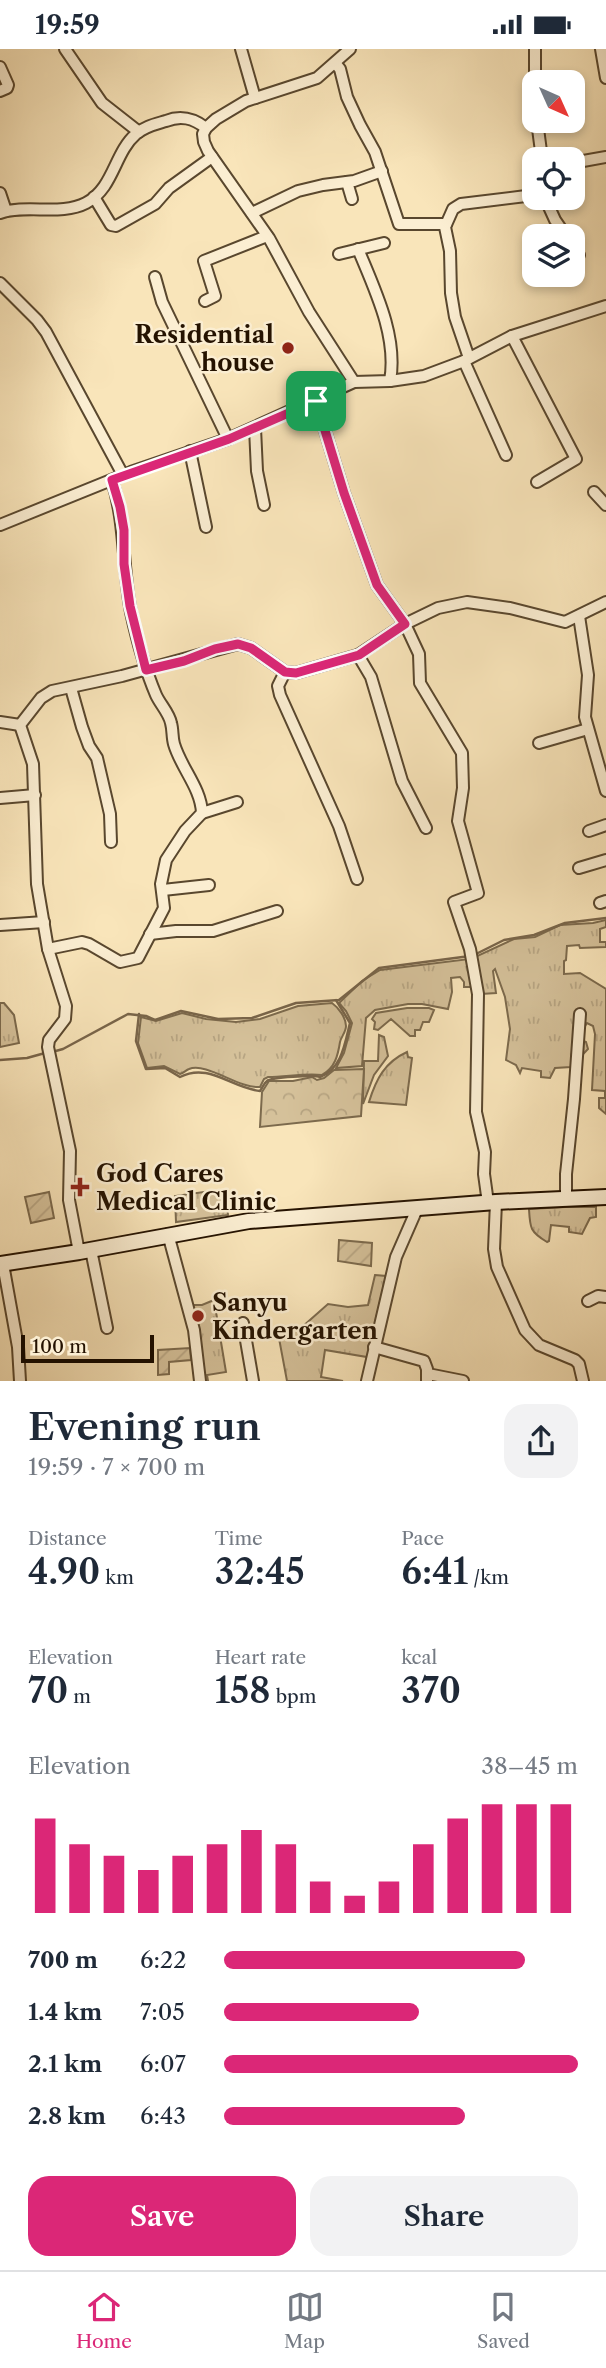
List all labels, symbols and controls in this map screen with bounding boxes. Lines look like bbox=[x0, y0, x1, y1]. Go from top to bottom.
text: 19:59 bbox=[35, 9, 100, 41]
north arrow bbox=[522, 70, 584, 133]
map controls bbox=[522, 70, 585, 287]
button: locate bbox=[522, 147, 585, 210]
button: layers bbox=[522, 224, 585, 287]
place label: Residential house bbox=[134, 320, 274, 377]
marker: Residential house bbox=[280, 340, 296, 356]
pin bbox=[286, 371, 346, 431]
icon: arrive bbox=[297, 382, 335, 420]
place label: God Cares Medical Clinic bbox=[96, 1159, 276, 1216]
marker: God Cares Medical Clinic bbox=[70, 1177, 90, 1197]
place label: Sanyu Kindergarten bbox=[212, 1288, 378, 1345]
marker: Sanyu Kindergarten bbox=[190, 1308, 206, 1324]
scale bar bbox=[21, 1332, 154, 1364]
text: 100 m bbox=[32, 1335, 87, 1358]
text: Evening run bbox=[28, 1403, 261, 1450]
button: share bbox=[504, 1404, 578, 1478]
text: 19:59 · 7 × 700 m bbox=[28, 1453, 205, 1481]
text: Distance bbox=[28, 1527, 107, 1550]
text: Time bbox=[215, 1527, 263, 1550]
text: Pace bbox=[401, 1527, 444, 1550]
text: 4.90 bbox=[28, 1550, 100, 1593]
text: 32:45 bbox=[215, 1550, 305, 1593]
text: 6:41 bbox=[401, 1550, 468, 1593]
text: km bbox=[100, 1566, 134, 1589]
text: /km bbox=[468, 1566, 509, 1589]
text: Elevation bbox=[28, 1646, 113, 1669]
text: Heart rate bbox=[215, 1646, 306, 1669]
text: kcal bbox=[401, 1646, 437, 1669]
text: 70 bbox=[28, 1669, 68, 1712]
text: 158 bbox=[215, 1669, 271, 1712]
text: 370 bbox=[401, 1669, 461, 1712]
text: m bbox=[68, 1685, 91, 1708]
text: bpm bbox=[271, 1685, 317, 1708]
text: Elevation bbox=[28, 1752, 131, 1780]
text: 38–45 m bbox=[481, 1752, 578, 1780]
text: 700 m bbox=[28, 1946, 98, 1974]
text: 6:22 bbox=[140, 1946, 186, 1974]
text: 1.4 km bbox=[28, 1998, 102, 2026]
text: 7:05 bbox=[140, 1998, 185, 2026]
text: 2.1 km bbox=[28, 2050, 102, 2078]
text: 6:07 bbox=[140, 2050, 186, 2078]
text: 2.8 km bbox=[28, 2102, 106, 2130]
text: 6:43 bbox=[140, 2102, 186, 2130]
button: Save bbox=[28, 2176, 296, 2256]
button: Share bbox=[310, 2176, 578, 2256]
tab: Home bbox=[76, 2288, 132, 2353]
tab: Map bbox=[284, 2288, 325, 2353]
tab: Saved bbox=[477, 2288, 530, 2353]

